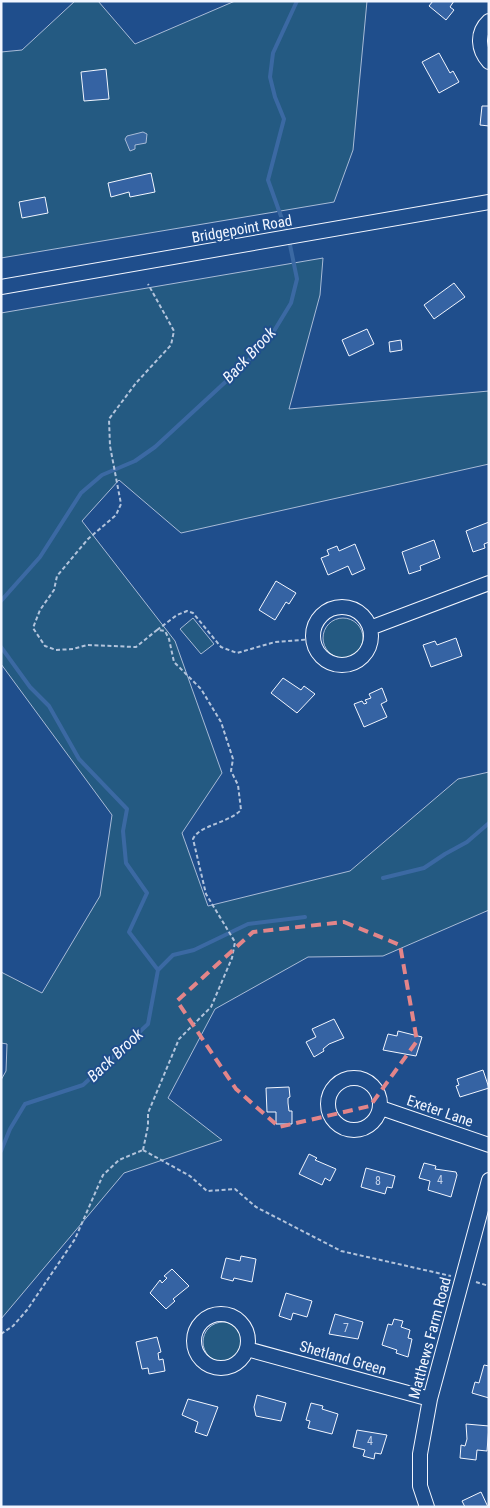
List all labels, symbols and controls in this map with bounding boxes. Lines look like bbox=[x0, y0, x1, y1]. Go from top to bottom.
street label: Bridgepoint Road bbox=[190, 211, 294, 247]
water label: Back Brook bbox=[218, 322, 280, 387]
water label: Back Brook bbox=[83, 1024, 148, 1086]
street label: Exeter Lane bbox=[404, 1091, 476, 1131]
house number: 4 bbox=[437, 1173, 443, 1187]
house number: 8 bbox=[375, 1174, 381, 1188]
street label: Matthews Farm Road bbox=[405, 1275, 455, 1401]
house number: 7 bbox=[343, 1321, 349, 1335]
street label: Shetland Green bbox=[297, 1337, 389, 1379]
house number: 4 bbox=[367, 1434, 373, 1448]

